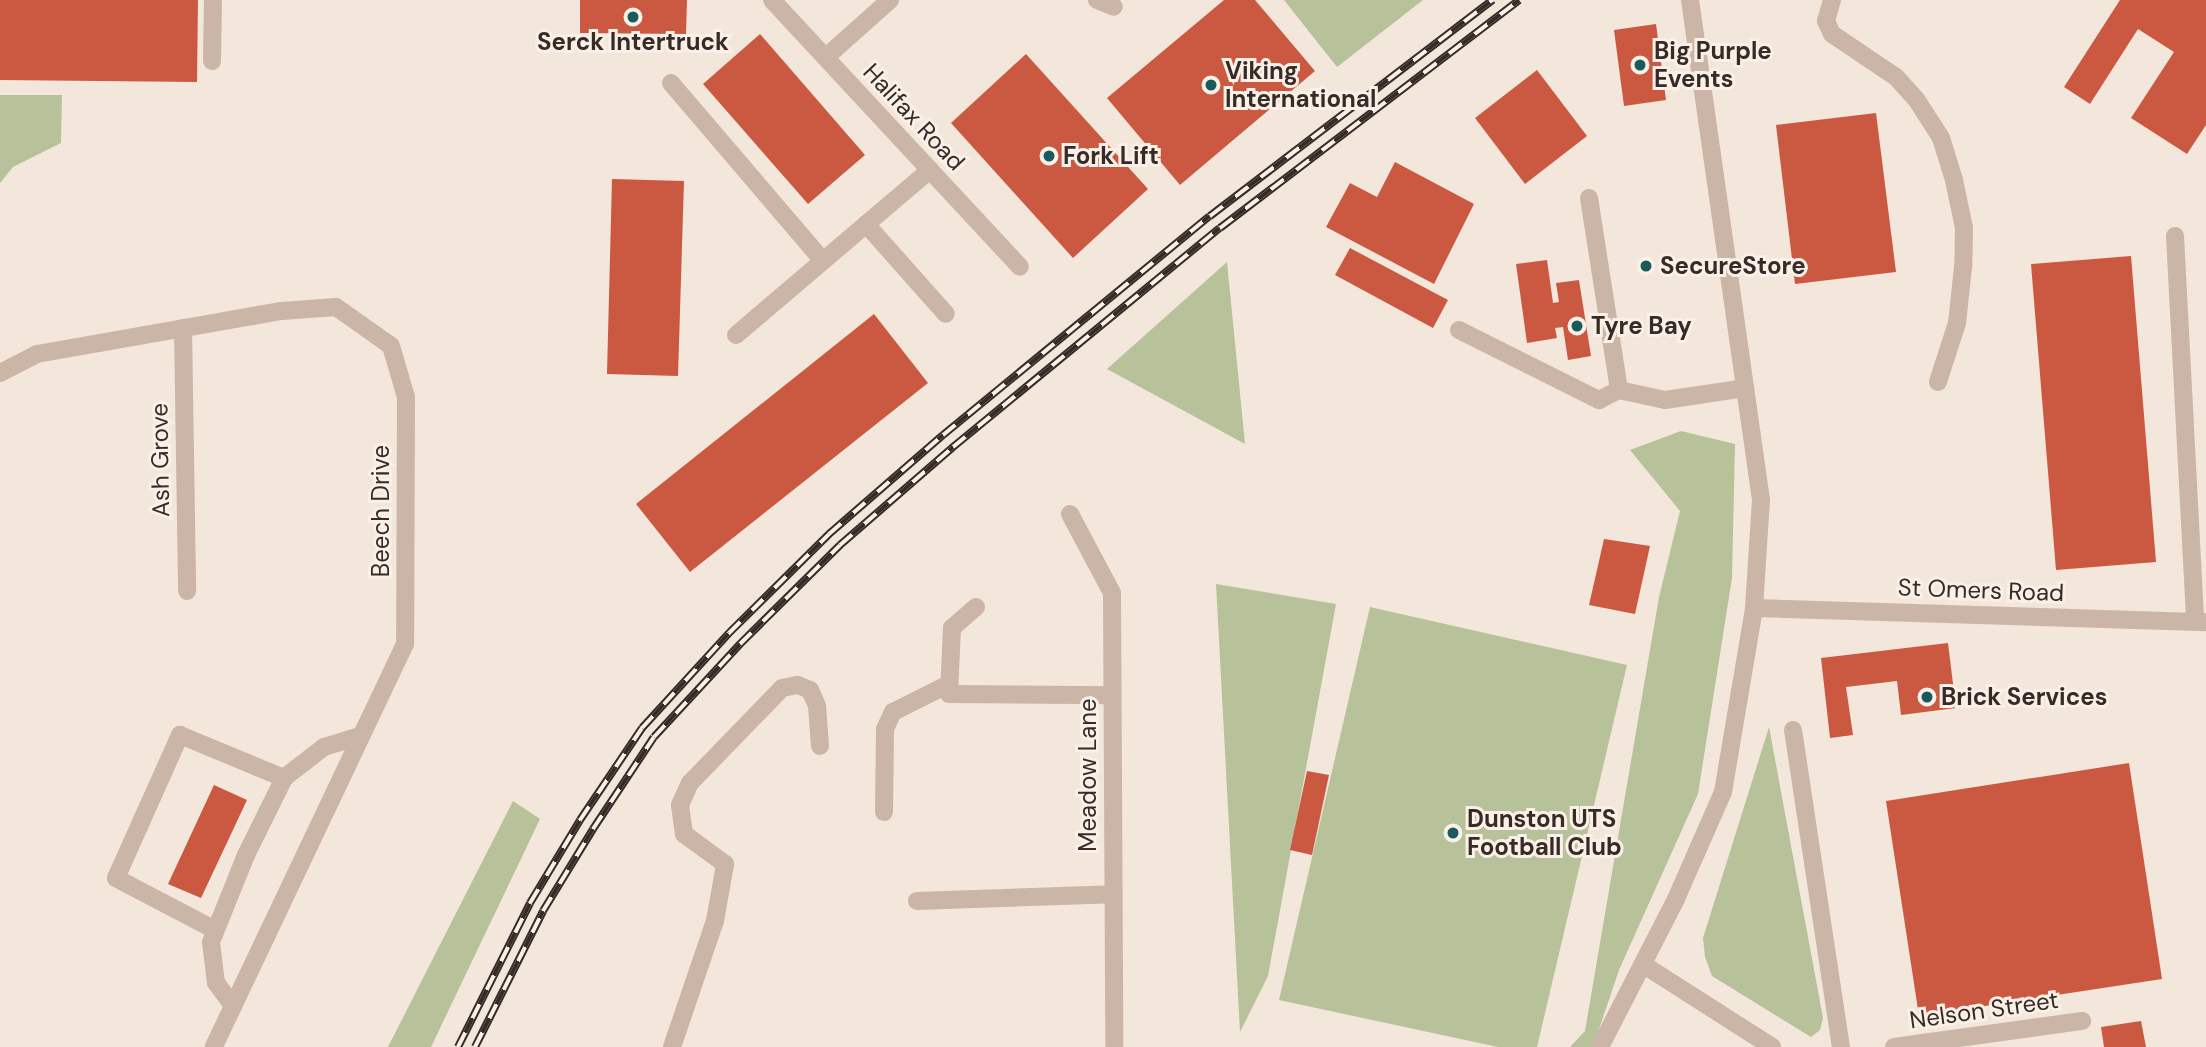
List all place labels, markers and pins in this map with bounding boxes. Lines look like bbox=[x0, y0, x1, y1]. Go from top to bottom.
marker: Serck Intertruck bbox=[625, 9, 641, 25]
place label: Serck Intertruck bbox=[537, 28, 729, 56]
place label: Big Purple Events bbox=[1654, 37, 1772, 93]
place label: Viking International bbox=[1225, 57, 1376, 113]
marker: Big Purple Events bbox=[1632, 57, 1648, 73]
marker: Viking International bbox=[1203, 77, 1219, 93]
place label: Fork Lift bbox=[1063, 142, 1159, 170]
marker: Fork Lift bbox=[1041, 148, 1057, 164]
place label: SecureStore bbox=[1660, 252, 1806, 280]
marker: SecureStore bbox=[1638, 258, 1654, 274]
place label: Tyre Bay bbox=[1591, 312, 1692, 340]
marker: Tyre Bay bbox=[1569, 318, 1585, 334]
place label: Brick Services bbox=[1941, 683, 2107, 711]
marker: Brick Services bbox=[1919, 689, 1935, 705]
place label: Dunston UTS Football Club bbox=[1467, 805, 1622, 861]
marker: Dunston UTS Football Club bbox=[1445, 825, 1461, 841]

